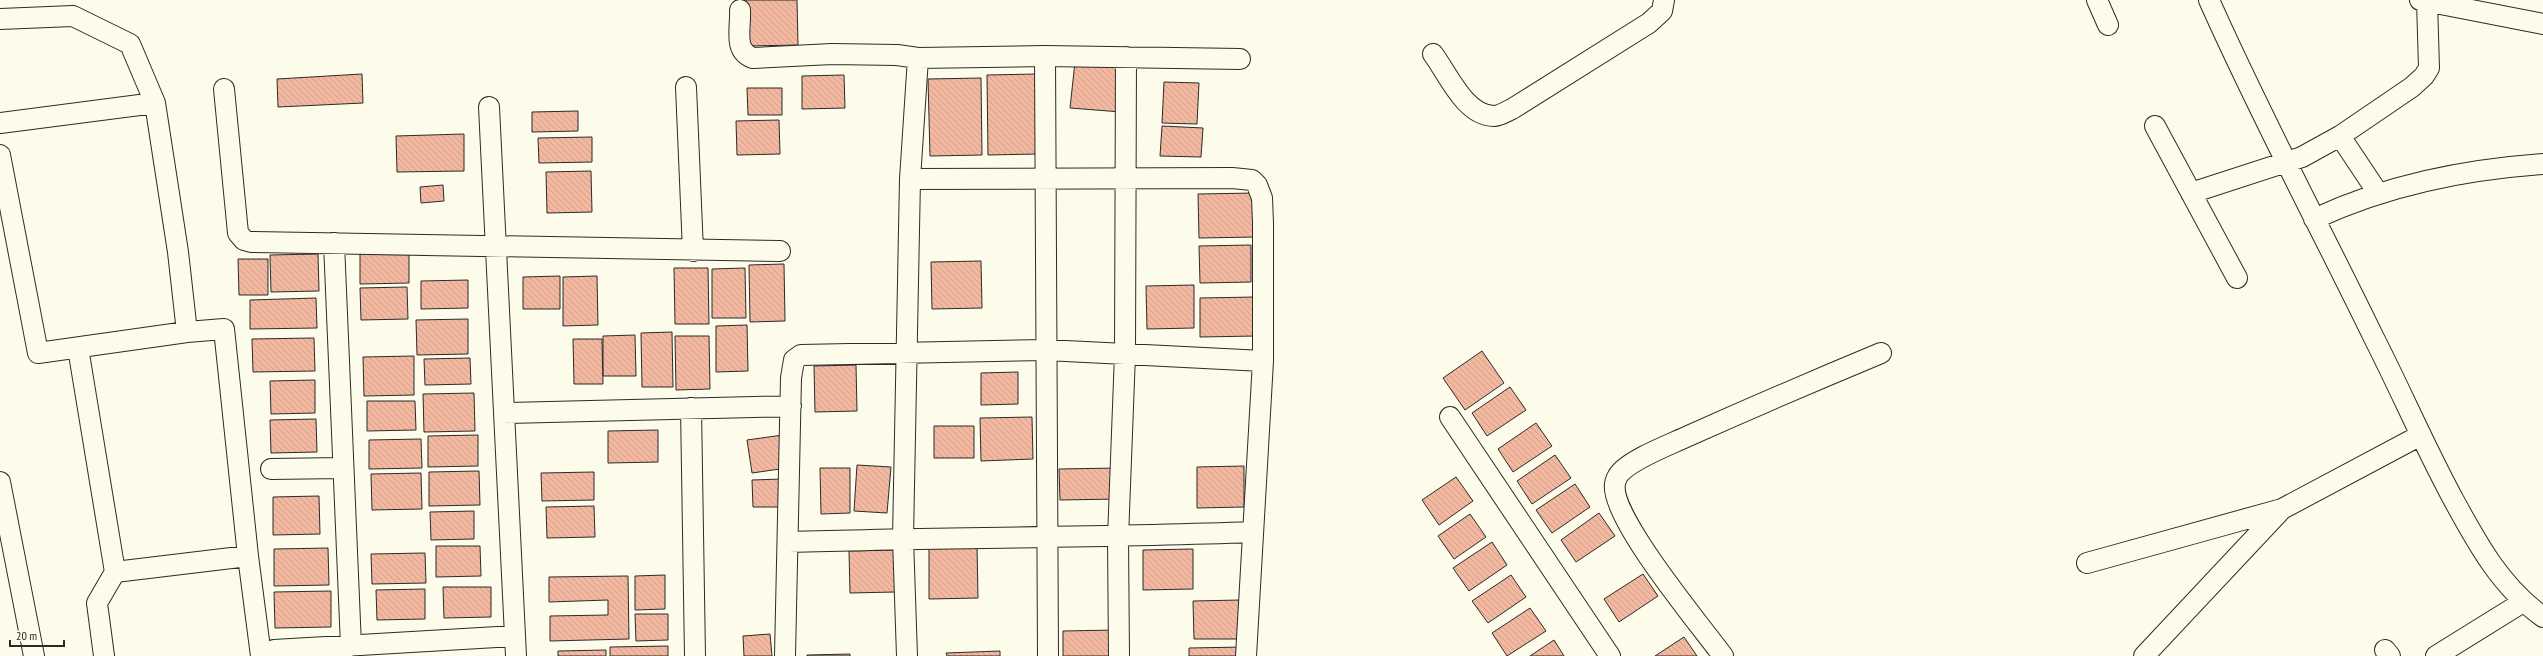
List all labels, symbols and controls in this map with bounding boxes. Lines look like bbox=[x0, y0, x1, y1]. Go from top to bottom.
scale bar bbox=[10, 622, 64, 648]
text: 20 m bbox=[16, 628, 37, 643]

